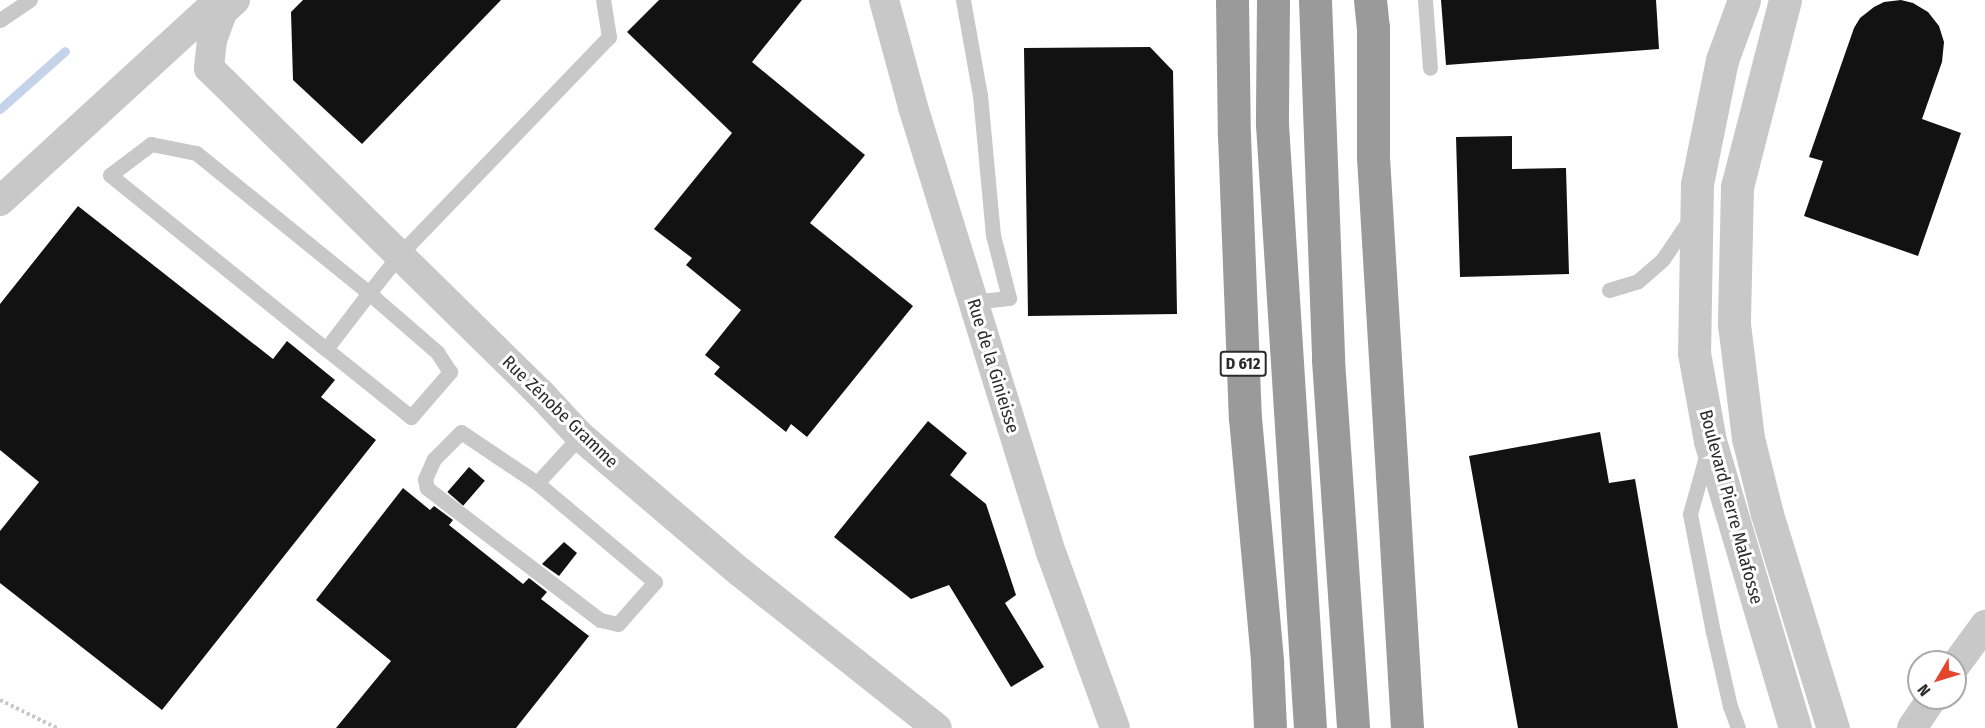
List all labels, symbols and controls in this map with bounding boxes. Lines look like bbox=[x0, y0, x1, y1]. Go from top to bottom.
street label: Rue de la Ginieisse bbox=[962, 296, 1024, 436]
street label: Rue Zénobe Gramme bbox=[498, 351, 622, 473]
road number: D 612 bbox=[1219, 351, 1267, 377]
street label: Boulevard Pierre Malafosse bbox=[1695, 407, 1767, 607]
north arrow bbox=[1907, 650, 1967, 710]
text: N bbox=[1914, 681, 1934, 700]

